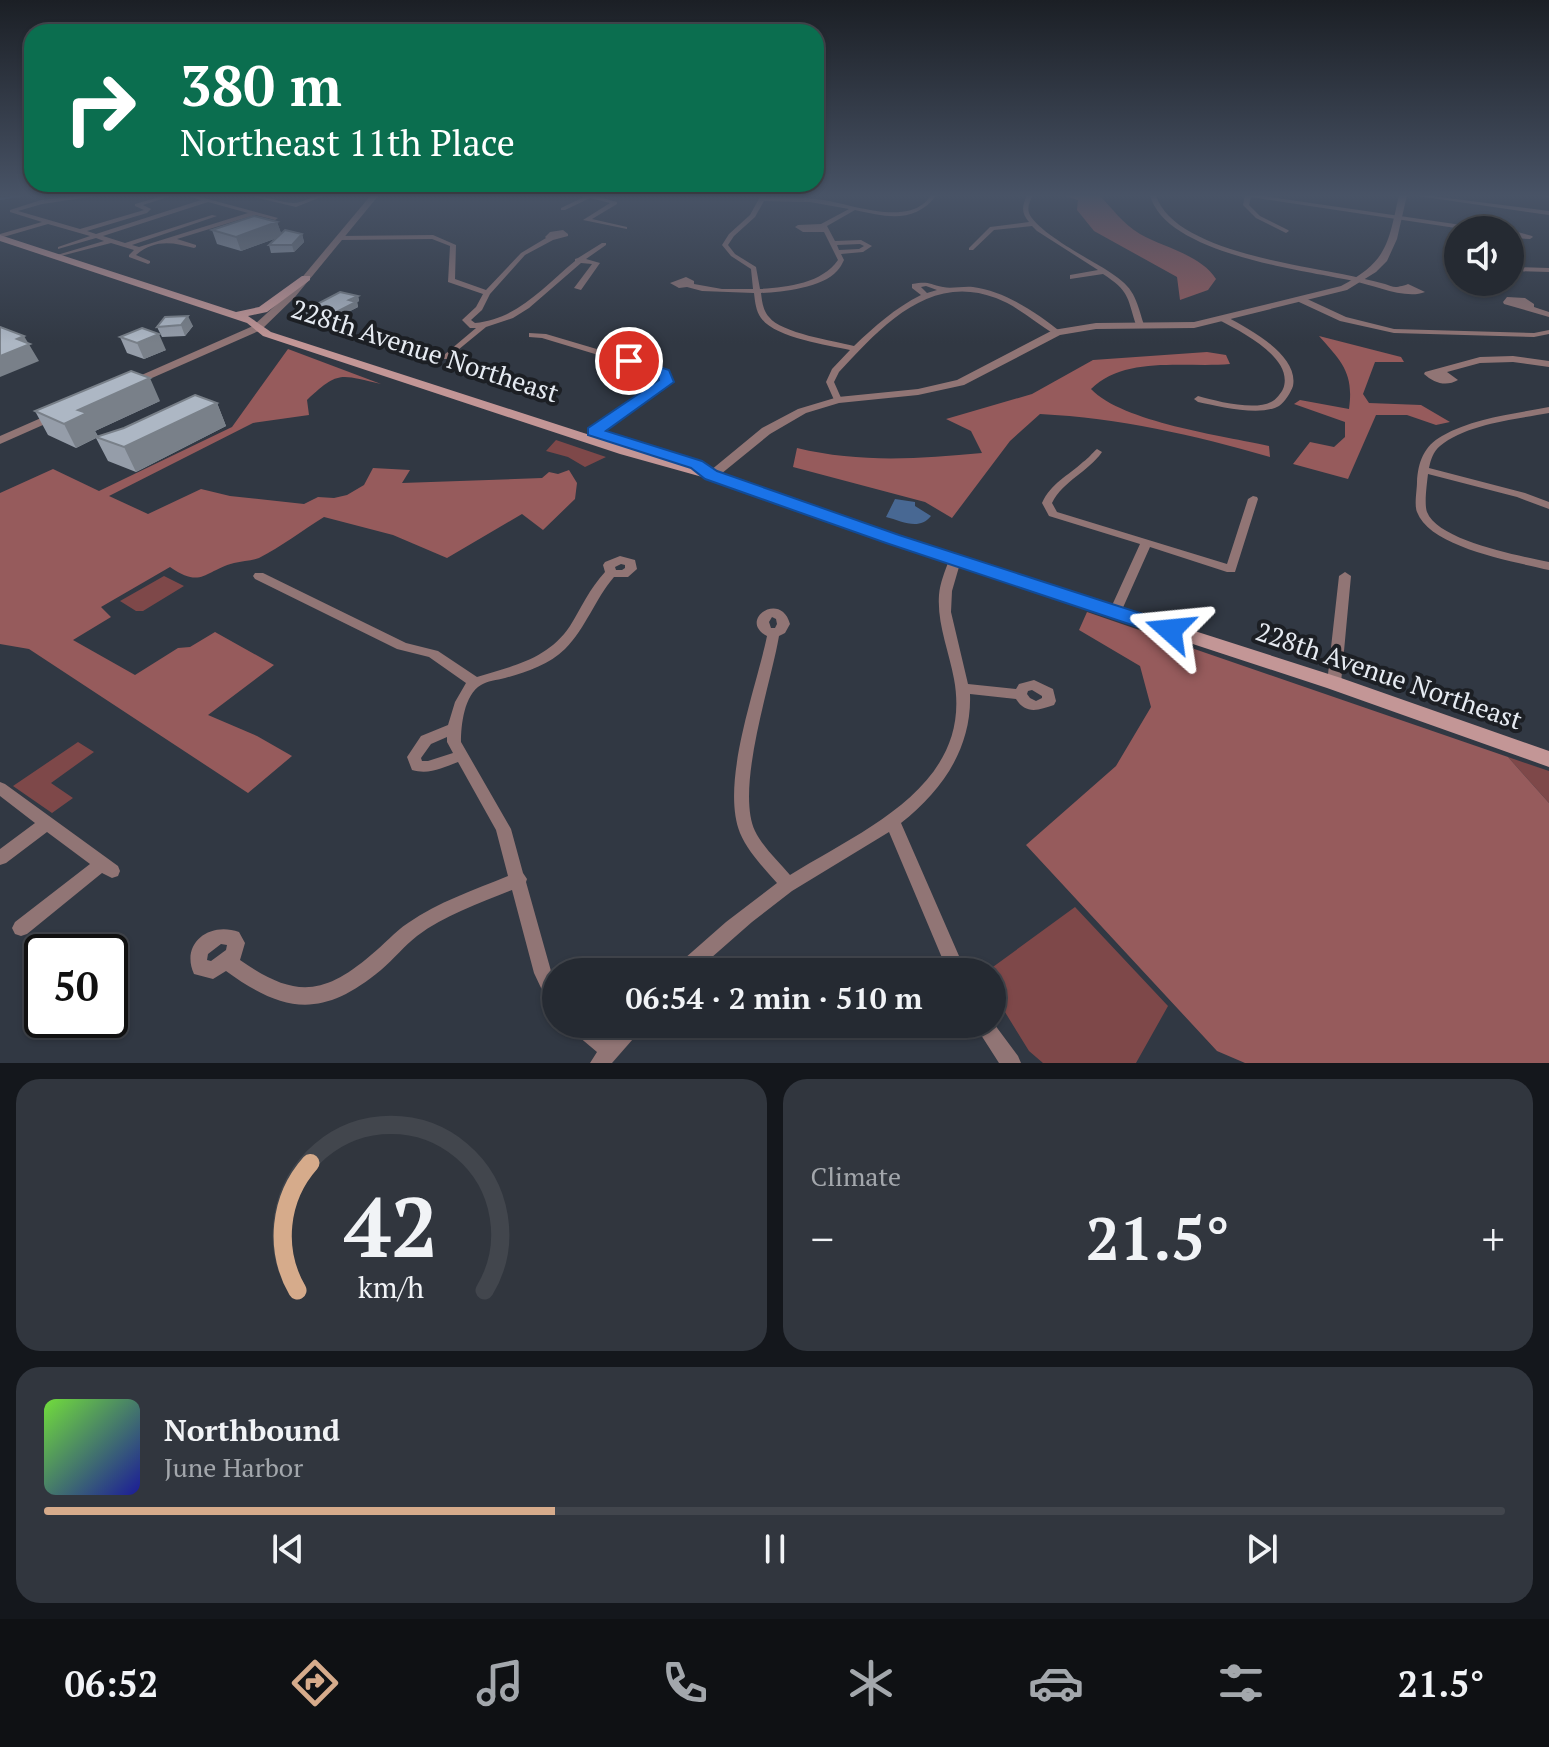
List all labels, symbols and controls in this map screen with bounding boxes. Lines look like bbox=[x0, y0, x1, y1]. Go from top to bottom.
text: 380 m bbox=[180, 48, 342, 122]
icon: right bbox=[48, 56, 152, 160]
text: Northeast 11th Place bbox=[180, 119, 515, 166]
map controls bbox=[1444, 216, 1524, 296]
button: sound bbox=[1444, 216, 1524, 296]
street label: 228th Avenue Northeast bbox=[287, 291, 564, 409]
pin bbox=[595, 327, 663, 395]
icon: arrive bbox=[607, 339, 651, 383]
position arrow bbox=[1128, 588, 1212, 672]
street label: 228th Avenue Northeast bbox=[1252, 614, 1527, 737]
speed limit sign: 50 bbox=[24, 934, 128, 1038]
text: 06:54 · 2 min · 510 m bbox=[626, 978, 922, 1018]
text: Climate bbox=[811, 1159, 901, 1193]
text: 42 bbox=[344, 1171, 438, 1281]
text: 21.5° bbox=[1086, 1198, 1230, 1277]
text: − bbox=[811, 1209, 834, 1268]
text: + bbox=[1482, 1209, 1505, 1268]
text: km/h bbox=[358, 1268, 424, 1306]
text: Northbound bbox=[164, 1410, 340, 1450]
text: June Harbor bbox=[164, 1450, 303, 1484]
icon: previous bbox=[266, 1527, 310, 1571]
icon: pause bbox=[753, 1527, 797, 1571]
icon: next bbox=[1240, 1527, 1284, 1571]
icon: directions bbox=[287, 1655, 343, 1711]
icon: music bbox=[472, 1655, 528, 1711]
icon: phone bbox=[657, 1655, 713, 1711]
icon: climate bbox=[843, 1655, 899, 1711]
icon: car bbox=[1028, 1655, 1084, 1711]
icon: filters bbox=[1213, 1655, 1269, 1711]
text: 06:52 bbox=[65, 1660, 158, 1707]
text: 21.5° bbox=[1398, 1660, 1484, 1707]

